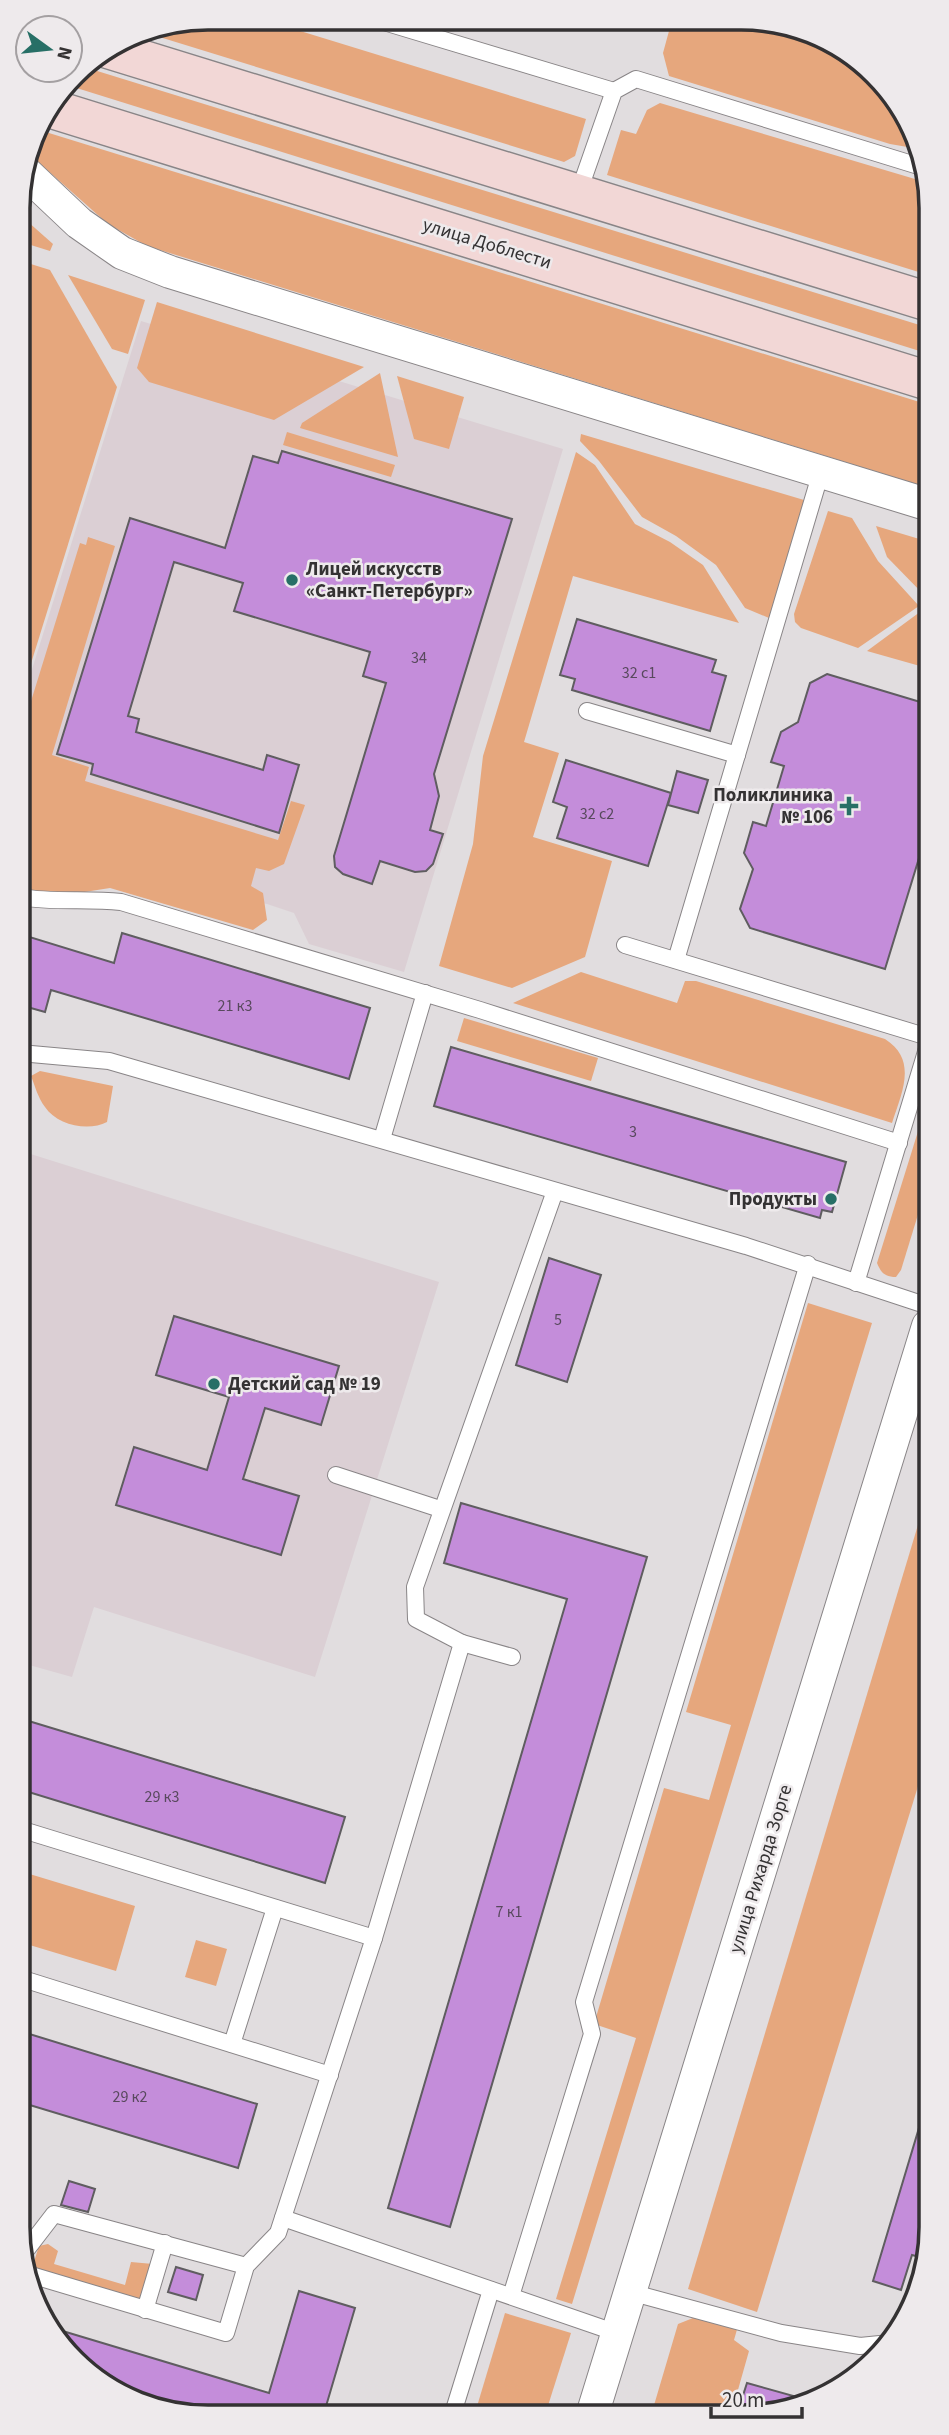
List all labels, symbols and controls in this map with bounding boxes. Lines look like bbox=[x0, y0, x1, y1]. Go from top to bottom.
north arrow bbox=[14, 14, 84, 84]
text: N bbox=[49, 43, 79, 63]
street label: улица Доблести bbox=[419, 212, 555, 276]
place label: Лицей искусств «Санкт-Петербург» bbox=[305, 556, 473, 605]
marker: Лицей искусств «Санкт-Петербург» bbox=[284, 572, 300, 588]
house number: 34 bbox=[411, 647, 427, 669]
house number: 32 с1 bbox=[622, 662, 656, 684]
place label: Поликлиника № 106 bbox=[713, 782, 833, 831]
marker: Поликлиника № 106 bbox=[839, 796, 859, 816]
house number: 32 с2 bbox=[580, 803, 614, 825]
house number: 21 к3 bbox=[218, 995, 253, 1017]
house number: 3 bbox=[629, 1121, 637, 1143]
place label: Продукты bbox=[729, 1186, 817, 1213]
marker: Продукты bbox=[823, 1191, 839, 1207]
house number: 5 bbox=[554, 1309, 562, 1331]
place label: Детский сад № 19 bbox=[228, 1371, 381, 1398]
marker: Детский сад № 19 bbox=[206, 1376, 222, 1392]
street label: улица Рихарда Зорге bbox=[723, 1781, 799, 1957]
house number: 29 к3 bbox=[145, 1786, 180, 1808]
house number: 7 к1 bbox=[495, 1901, 523, 1923]
house number: 29 к2 bbox=[113, 2086, 148, 2108]
scale bar bbox=[711, 2376, 802, 2420]
text: 20 m bbox=[722, 2385, 764, 2415]

